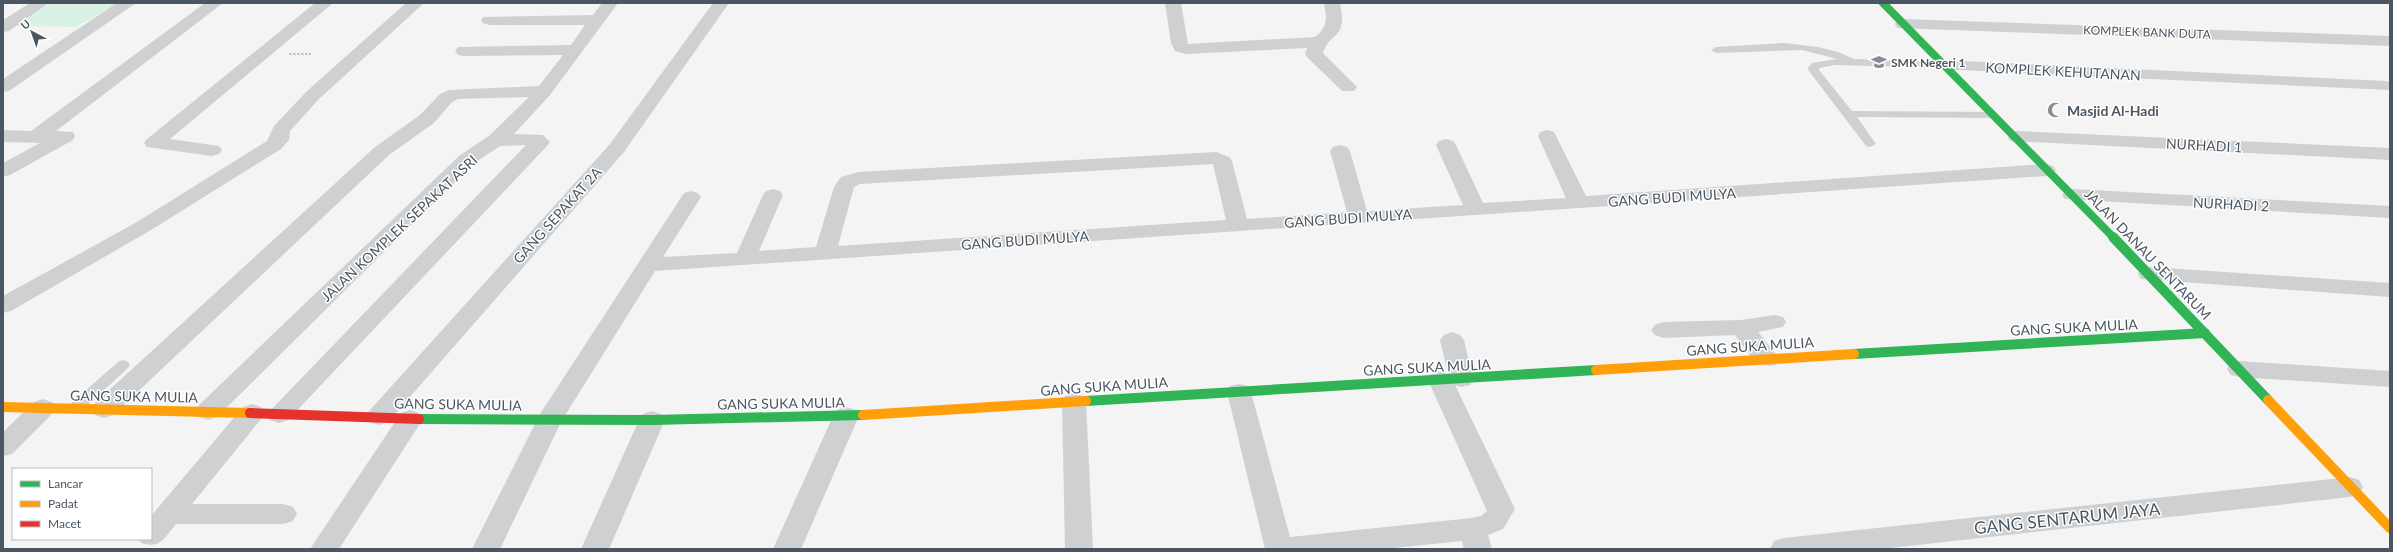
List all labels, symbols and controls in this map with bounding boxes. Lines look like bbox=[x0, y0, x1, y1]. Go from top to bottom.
north arrow bbox=[12, 12, 52, 52]
text: U bbox=[18, 16, 32, 32]
street label: KOMPLEK BANK DUTA bbox=[2083, 22, 2212, 42]
school or university icon: SMK Negeri 1 bbox=[1870, 53, 1888, 71]
place label: SMK Negeri 1 bbox=[1891, 55, 1966, 70]
street label: KOMPLEK KEHUTANAN bbox=[1985, 58, 2141, 84]
mosque icon: Masjid Al-Hadi bbox=[2046, 101, 2064, 119]
place label: Masjid Al-Hadi bbox=[2067, 102, 2159, 119]
street label: NURHADI 1 bbox=[2166, 135, 2242, 155]
street label: JALAN KOMPLEK SEPAKAT ASRI bbox=[318, 151, 480, 305]
street label: GANG SEPAKAT 2A bbox=[509, 163, 605, 267]
street label: GANG BUDI MULYA bbox=[1608, 184, 1737, 210]
street label: JALAN DANAU SENTARUM bbox=[2081, 185, 2215, 323]
street label: NURHADI 2 bbox=[2193, 194, 2269, 214]
street label: GANG BUDI MULYA bbox=[1284, 205, 1413, 231]
street label: GANG BUDI MULYA bbox=[961, 227, 1090, 253]
street label: GANG SUKA MULIA bbox=[2010, 315, 2139, 339]
street label: GANG SUKA MULIA bbox=[1686, 333, 1815, 359]
street label: GANG SUKA MULIA bbox=[1363, 355, 1492, 379]
street label: GANG SUKA MULIA bbox=[1040, 373, 1169, 399]
street label: GANG SUKA MULIA bbox=[70, 386, 199, 406]
street label: GANG SUKA MULIA bbox=[717, 393, 846, 413]
street label: GANG SUKA MULIA bbox=[394, 394, 523, 414]
legend bbox=[12, 468, 152, 540]
text: Lancar bbox=[48, 476, 84, 491]
text: Padat bbox=[48, 496, 79, 511]
street label: GANG SENTARUM JAYA bbox=[1973, 498, 2162, 538]
text: Macet bbox=[48, 516, 82, 531]

